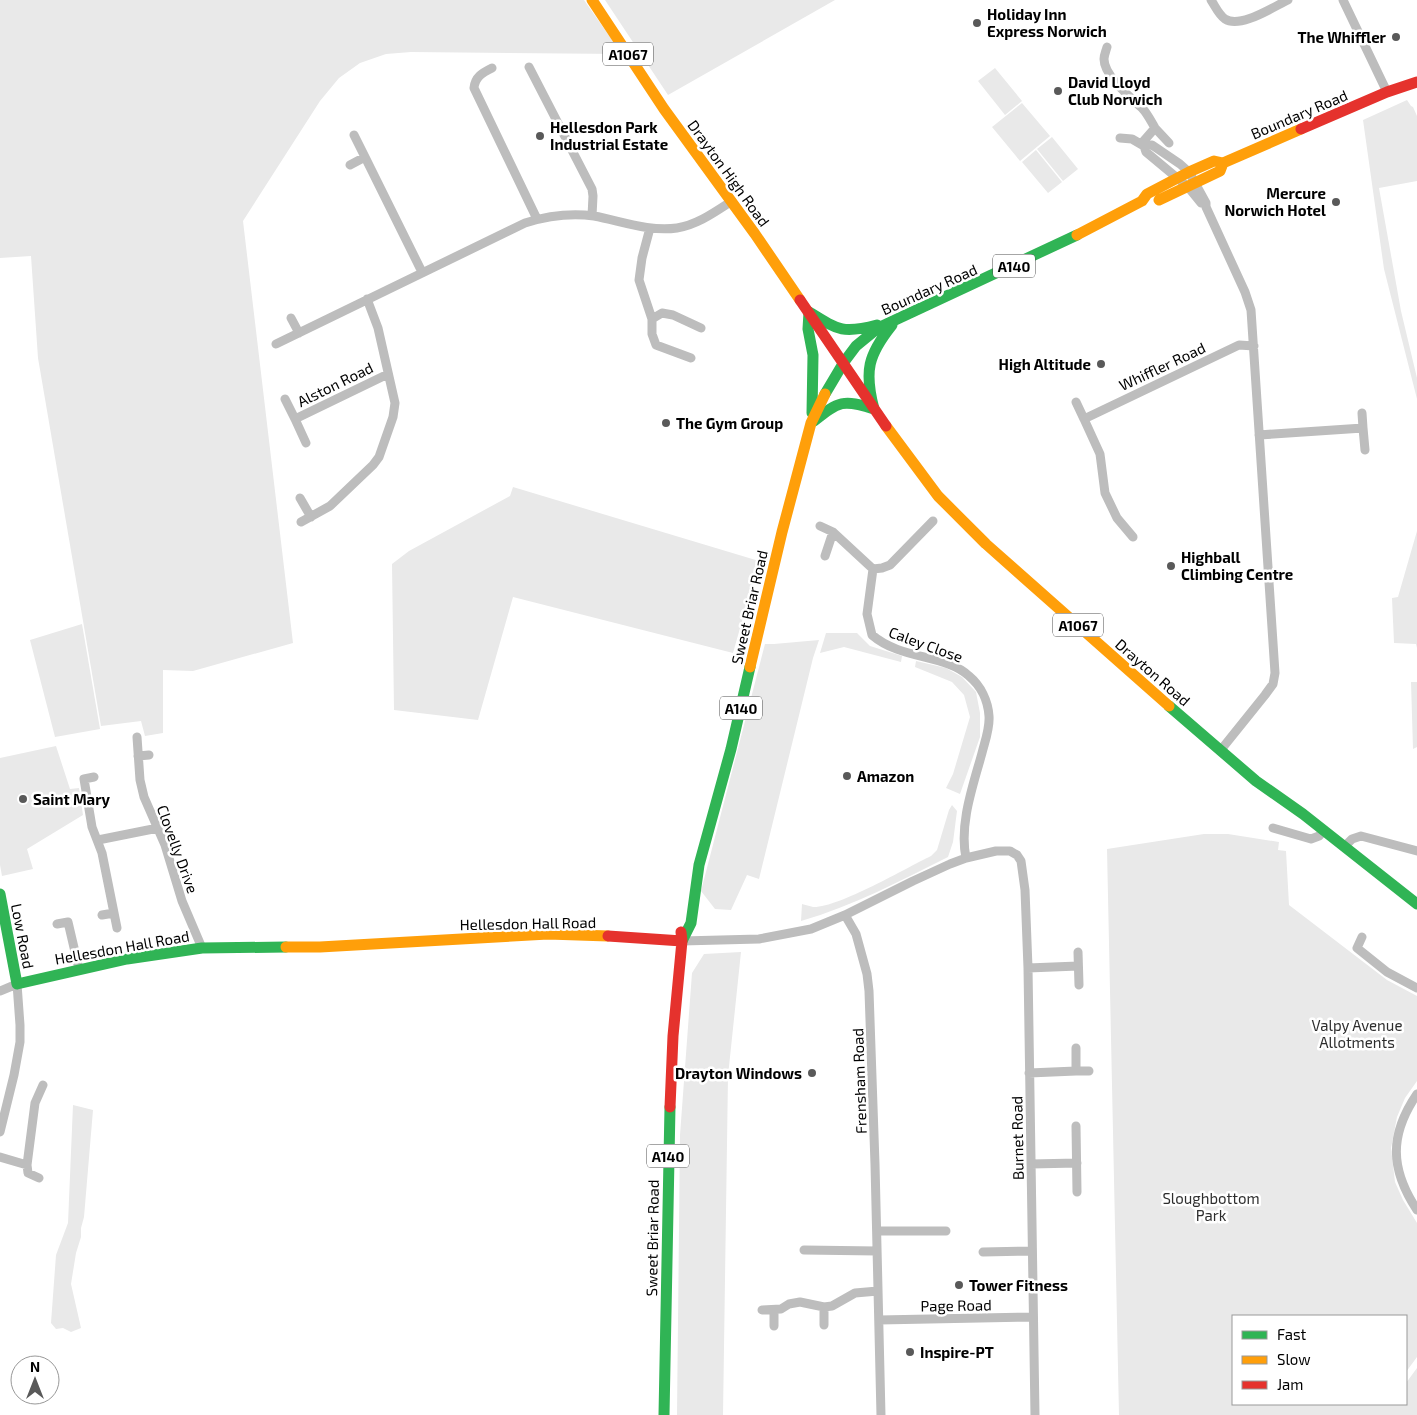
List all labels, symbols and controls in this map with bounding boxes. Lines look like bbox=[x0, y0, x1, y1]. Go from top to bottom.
place label: Holiday Inn Express Norwich bbox=[987, 5, 1107, 40]
marker: Holiday Inn Express Norwich bbox=[971, 17, 983, 29]
place label: The Whiffler bbox=[1298, 28, 1387, 46]
marker: The Whiffler bbox=[1390, 31, 1402, 43]
road number: A1067 bbox=[603, 42, 653, 66]
place label: David Lloyd Club Norwich bbox=[1068, 73, 1162, 108]
marker: David Lloyd Club Norwich bbox=[1052, 85, 1064, 97]
street label: Boundary Road bbox=[1248, 86, 1350, 142]
street label: Drayton High Road bbox=[684, 116, 774, 230]
place label: Hellesdon Park Industrial Estate bbox=[550, 118, 668, 153]
marker: Hellesdon Park Industrial Estate bbox=[534, 130, 546, 142]
place label: Mercure Norwich Hotel bbox=[1224, 184, 1326, 219]
marker: Mercure Norwich Hotel bbox=[1330, 196, 1342, 208]
road number: A140 bbox=[993, 255, 1035, 278]
street label: Boundary Road bbox=[878, 260, 980, 318]
street label: Whiffler Road bbox=[1116, 338, 1208, 394]
place label: High Altitude bbox=[999, 355, 1091, 373]
street label: Alston Road bbox=[294, 358, 376, 410]
marker: High Altitude bbox=[1095, 358, 1107, 370]
place label: The Gym Group bbox=[676, 414, 783, 433]
marker: The Gym Group bbox=[660, 417, 672, 429]
street label: Sweet Briar Road bbox=[727, 548, 771, 666]
place label: Highball Climbing Centre bbox=[1181, 548, 1293, 583]
marker: Highball Climbing Centre bbox=[1165, 560, 1177, 572]
road number: A1067 bbox=[1053, 614, 1103, 636]
street label: Caley Close bbox=[887, 622, 965, 666]
street label: Drayton Road bbox=[1112, 635, 1194, 709]
road number: A140 bbox=[720, 696, 762, 720]
place label: Amazon bbox=[857, 767, 914, 785]
marker: Amazon bbox=[841, 770, 853, 782]
place label: Saint Mary bbox=[33, 790, 111, 809]
marker: Saint Mary bbox=[17, 793, 29, 805]
street label: Clovelly Drive bbox=[154, 802, 202, 896]
street label: Low Road bbox=[8, 902, 38, 970]
street label: Hellesdon Hall Road bbox=[460, 913, 596, 933]
street label: Hellesdon Hall Road bbox=[53, 926, 191, 968]
park label: Valpy Avenue Allotments bbox=[1312, 1016, 1402, 1051]
street label: Frensham Road bbox=[848, 1028, 870, 1134]
place label: Drayton Windows bbox=[675, 1064, 802, 1083]
marker: Drayton Windows bbox=[806, 1067, 818, 1079]
street label: Burnet Road bbox=[1007, 1096, 1027, 1180]
road number: A140 bbox=[647, 1144, 689, 1168]
street label: Sweet Briar Road bbox=[642, 1180, 662, 1296]
park label: Sloughbottom Park bbox=[1162, 1189, 1260, 1224]
place label: Tower Fitness bbox=[969, 1276, 1068, 1294]
marker: Tower Fitness bbox=[953, 1279, 965, 1291]
street label: Page Road bbox=[920, 1295, 992, 1315]
legend bbox=[1232, 1315, 1407, 1405]
text: Fast bbox=[1277, 1325, 1307, 1343]
place label: Inspire-PT bbox=[920, 1343, 994, 1361]
marker: Inspire-PT bbox=[904, 1346, 916, 1358]
text: Slow bbox=[1277, 1350, 1311, 1368]
north arrow bbox=[10, 1355, 60, 1405]
text: N bbox=[30, 1358, 40, 1375]
text: Jam bbox=[1277, 1375, 1303, 1393]

